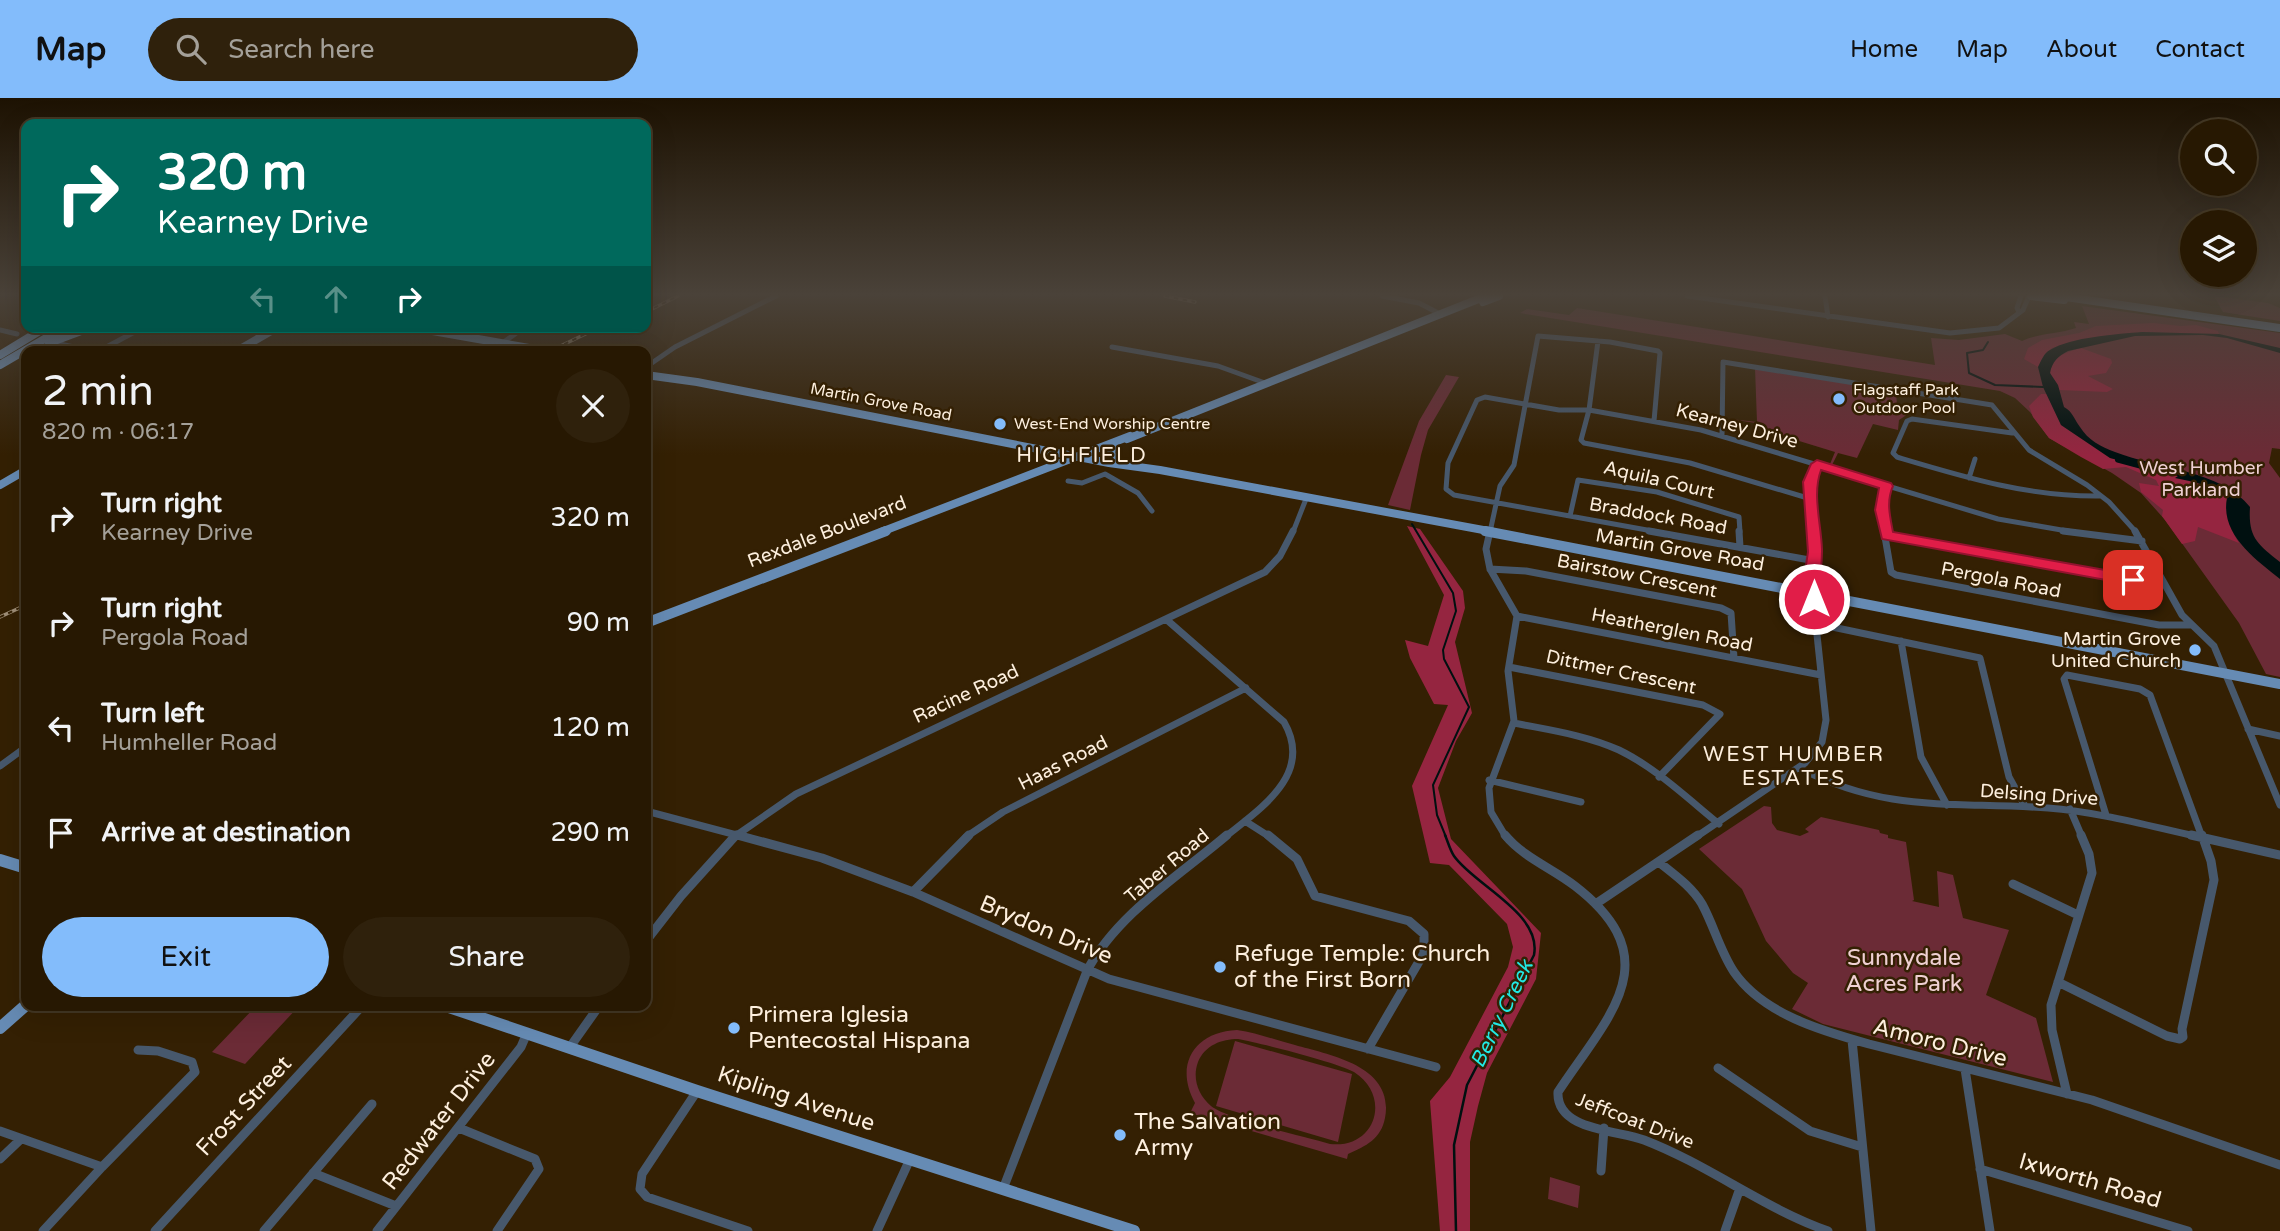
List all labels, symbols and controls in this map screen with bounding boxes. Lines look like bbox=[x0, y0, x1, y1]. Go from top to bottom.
search box bbox=[148, 18, 638, 81]
text: Map bbox=[35, 30, 106, 69]
icon: search bbox=[172, 30, 210, 68]
text: Search here bbox=[228, 34, 374, 65]
text: Home bbox=[1850, 35, 1918, 64]
text: Map bbox=[1956, 35, 2008, 64]
text: About bbox=[2046, 35, 2117, 64]
text: Contact bbox=[2155, 35, 2245, 64]
map controls bbox=[2180, 119, 2257, 287]
button: search bbox=[2180, 119, 2257, 196]
text: 320 m bbox=[157, 144, 307, 203]
icon: right bbox=[42, 147, 133, 238]
text: Kearney Drive bbox=[157, 204, 369, 242]
button: layers bbox=[2180, 210, 2257, 287]
icon: left bbox=[244, 280, 282, 318]
icon: ahead bbox=[317, 280, 355, 318]
icon: right bbox=[390, 280, 428, 318]
text: 2 min bbox=[42, 366, 154, 417]
button: close bbox=[556, 369, 630, 443]
street label: Martin Grove Road bbox=[808, 378, 954, 426]
place label: Flagstaff Park Outdoor Pool bbox=[1853, 380, 1959, 418]
marker: Flagstaff Park Outdoor Pool bbox=[1831, 391, 1847, 407]
street label: Kearney Drive bbox=[1673, 399, 1801, 453]
place label: West-End Worship Centre bbox=[1014, 414, 1210, 434]
marker: West-End Worship Centre bbox=[992, 416, 1008, 432]
text: 820 m · 06:17 bbox=[42, 418, 194, 446]
district label: HIGHFIELD bbox=[1016, 443, 1148, 468]
street label: Aquila Court bbox=[1601, 457, 1717, 503]
park label: West Humber Parkland bbox=[2139, 457, 2263, 501]
text: Turn right bbox=[101, 488, 222, 519]
street label: Rexdale Boulevard bbox=[744, 492, 910, 572]
street label: Braddock Road bbox=[1587, 493, 1729, 539]
icon: right bbox=[42, 499, 80, 537]
text: 320 m bbox=[550, 502, 630, 533]
text: Kearney Drive bbox=[101, 519, 253, 547]
street label: Martin Grove Road bbox=[1594, 524, 1766, 576]
street label: Bairstow Crescent bbox=[1555, 550, 1719, 602]
pin bbox=[2103, 550, 2163, 610]
street label: Pergola Road bbox=[1939, 558, 2063, 602]
icon: arrive bbox=[2114, 561, 2152, 599]
position arrow bbox=[1777, 562, 1851, 636]
text: Turn right bbox=[101, 593, 222, 624]
icon: right bbox=[42, 604, 80, 642]
street label: Heatherglen Road bbox=[1590, 604, 1754, 656]
text: 90 m bbox=[567, 607, 630, 638]
text: Pergola Road bbox=[101, 624, 249, 652]
place label: Martin Grove United Church bbox=[2051, 628, 2181, 672]
marker: Martin Grove United Church bbox=[2187, 642, 2203, 658]
street label: Dittmer Crescent bbox=[1544, 645, 1698, 699]
street label: Racine Road bbox=[910, 660, 1022, 728]
text: Turn left bbox=[101, 698, 204, 729]
icon: left bbox=[42, 709, 80, 747]
text: 120 m bbox=[550, 712, 630, 743]
text: Humheller Road bbox=[101, 729, 277, 757]
street label: Haas Road bbox=[1015, 731, 1111, 795]
district label: WEST HUMBER ESTATES bbox=[1703, 742, 1885, 791]
street label: Delsing Drive bbox=[1979, 780, 2099, 810]
icon: arrive bbox=[42, 814, 80, 852]
text: Arrive at destination bbox=[101, 817, 351, 848]
text: 290 m bbox=[550, 817, 630, 848]
street label: Taber Road bbox=[1120, 824, 1214, 908]
street label: Brydon Drive bbox=[975, 889, 1117, 971]
button: Exit bbox=[42, 917, 329, 997]
button: Share bbox=[343, 917, 630, 997]
place label: Refuge Temple: Church of the First Born bbox=[1234, 940, 1490, 994]
park label: Sunnydale Acres Park bbox=[1846, 944, 1962, 998]
water label: Berry Creek bbox=[1465, 955, 1539, 1072]
marker: Refuge Temple: Church of the First Born bbox=[1212, 959, 1228, 975]
place label: Primera Iglesia Pentecostal Hispana bbox=[748, 1001, 970, 1055]
street label: Amoro Drive bbox=[1870, 1013, 2010, 1073]
marker: Primera Iglesia Pentecostal Hispana bbox=[726, 1020, 742, 1036]
street label: Redwater Drive bbox=[376, 1046, 502, 1196]
street label: Frost Street bbox=[190, 1050, 298, 1162]
street label: Kipling Avenue bbox=[714, 1060, 878, 1138]
street label: Jeffcoat Drive bbox=[1573, 1088, 1697, 1154]
place label: The Salvation Army bbox=[1134, 1108, 1281, 1162]
marker: The Salvation Army bbox=[1112, 1127, 1128, 1143]
street label: Ixworth Road bbox=[2016, 1147, 2164, 1215]

